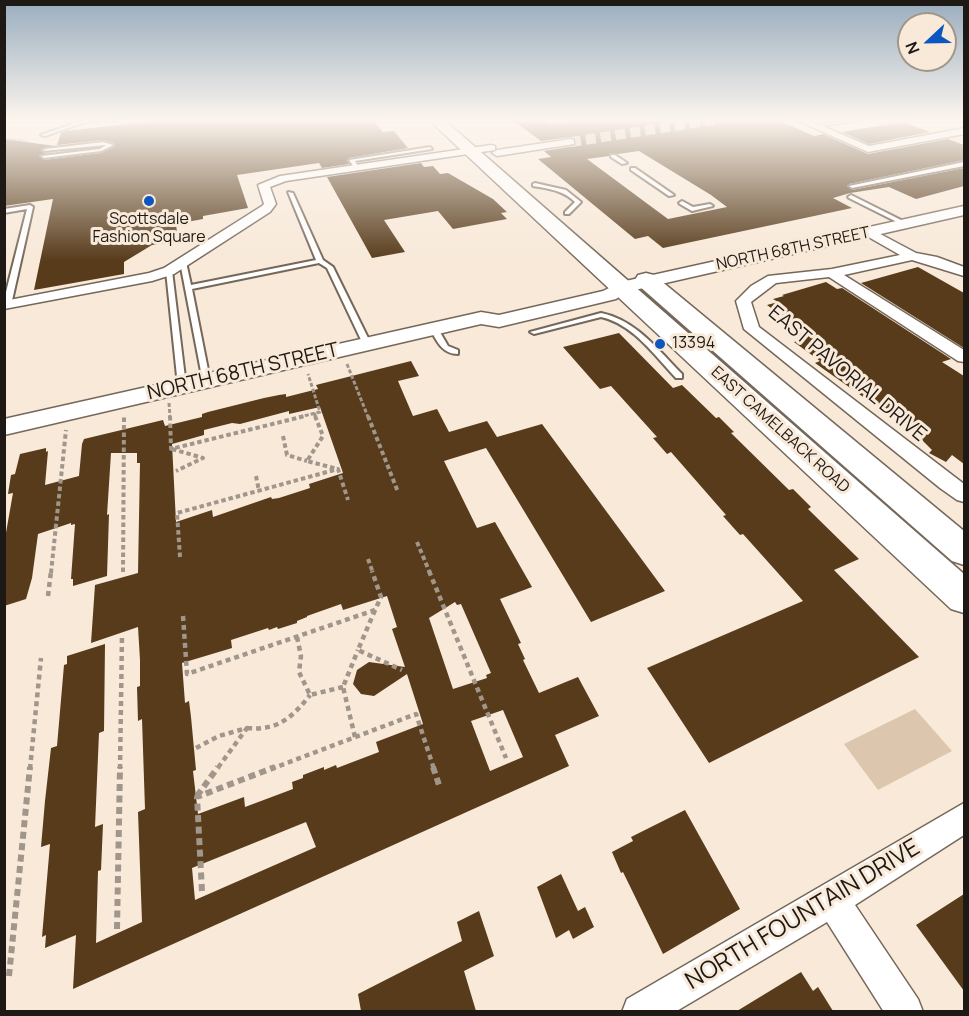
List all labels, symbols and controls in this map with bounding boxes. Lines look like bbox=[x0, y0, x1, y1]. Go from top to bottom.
north arrow bbox=[897, 12, 957, 72]
text: N bbox=[900, 39, 925, 57]
marker: Scottsdale Fashion Square bbox=[142, 194, 156, 208]
place label: Scottsdale Fashion Square bbox=[92, 210, 206, 248]
street label: NORTH 68TH STREET bbox=[714, 223, 872, 275]
street label: EAST PAVORIAL DRIVE bbox=[763, 301, 931, 447]
place label: 13394 bbox=[672, 334, 715, 354]
marker: 13394 bbox=[653, 337, 667, 351]
street label: NORTH 68TH STREET bbox=[145, 338, 341, 406]
street label: EAST CAMELBACK ROAD bbox=[707, 363, 853, 497]
street label: NORTH FOUNTAIN DRIVE bbox=[681, 834, 925, 996]

